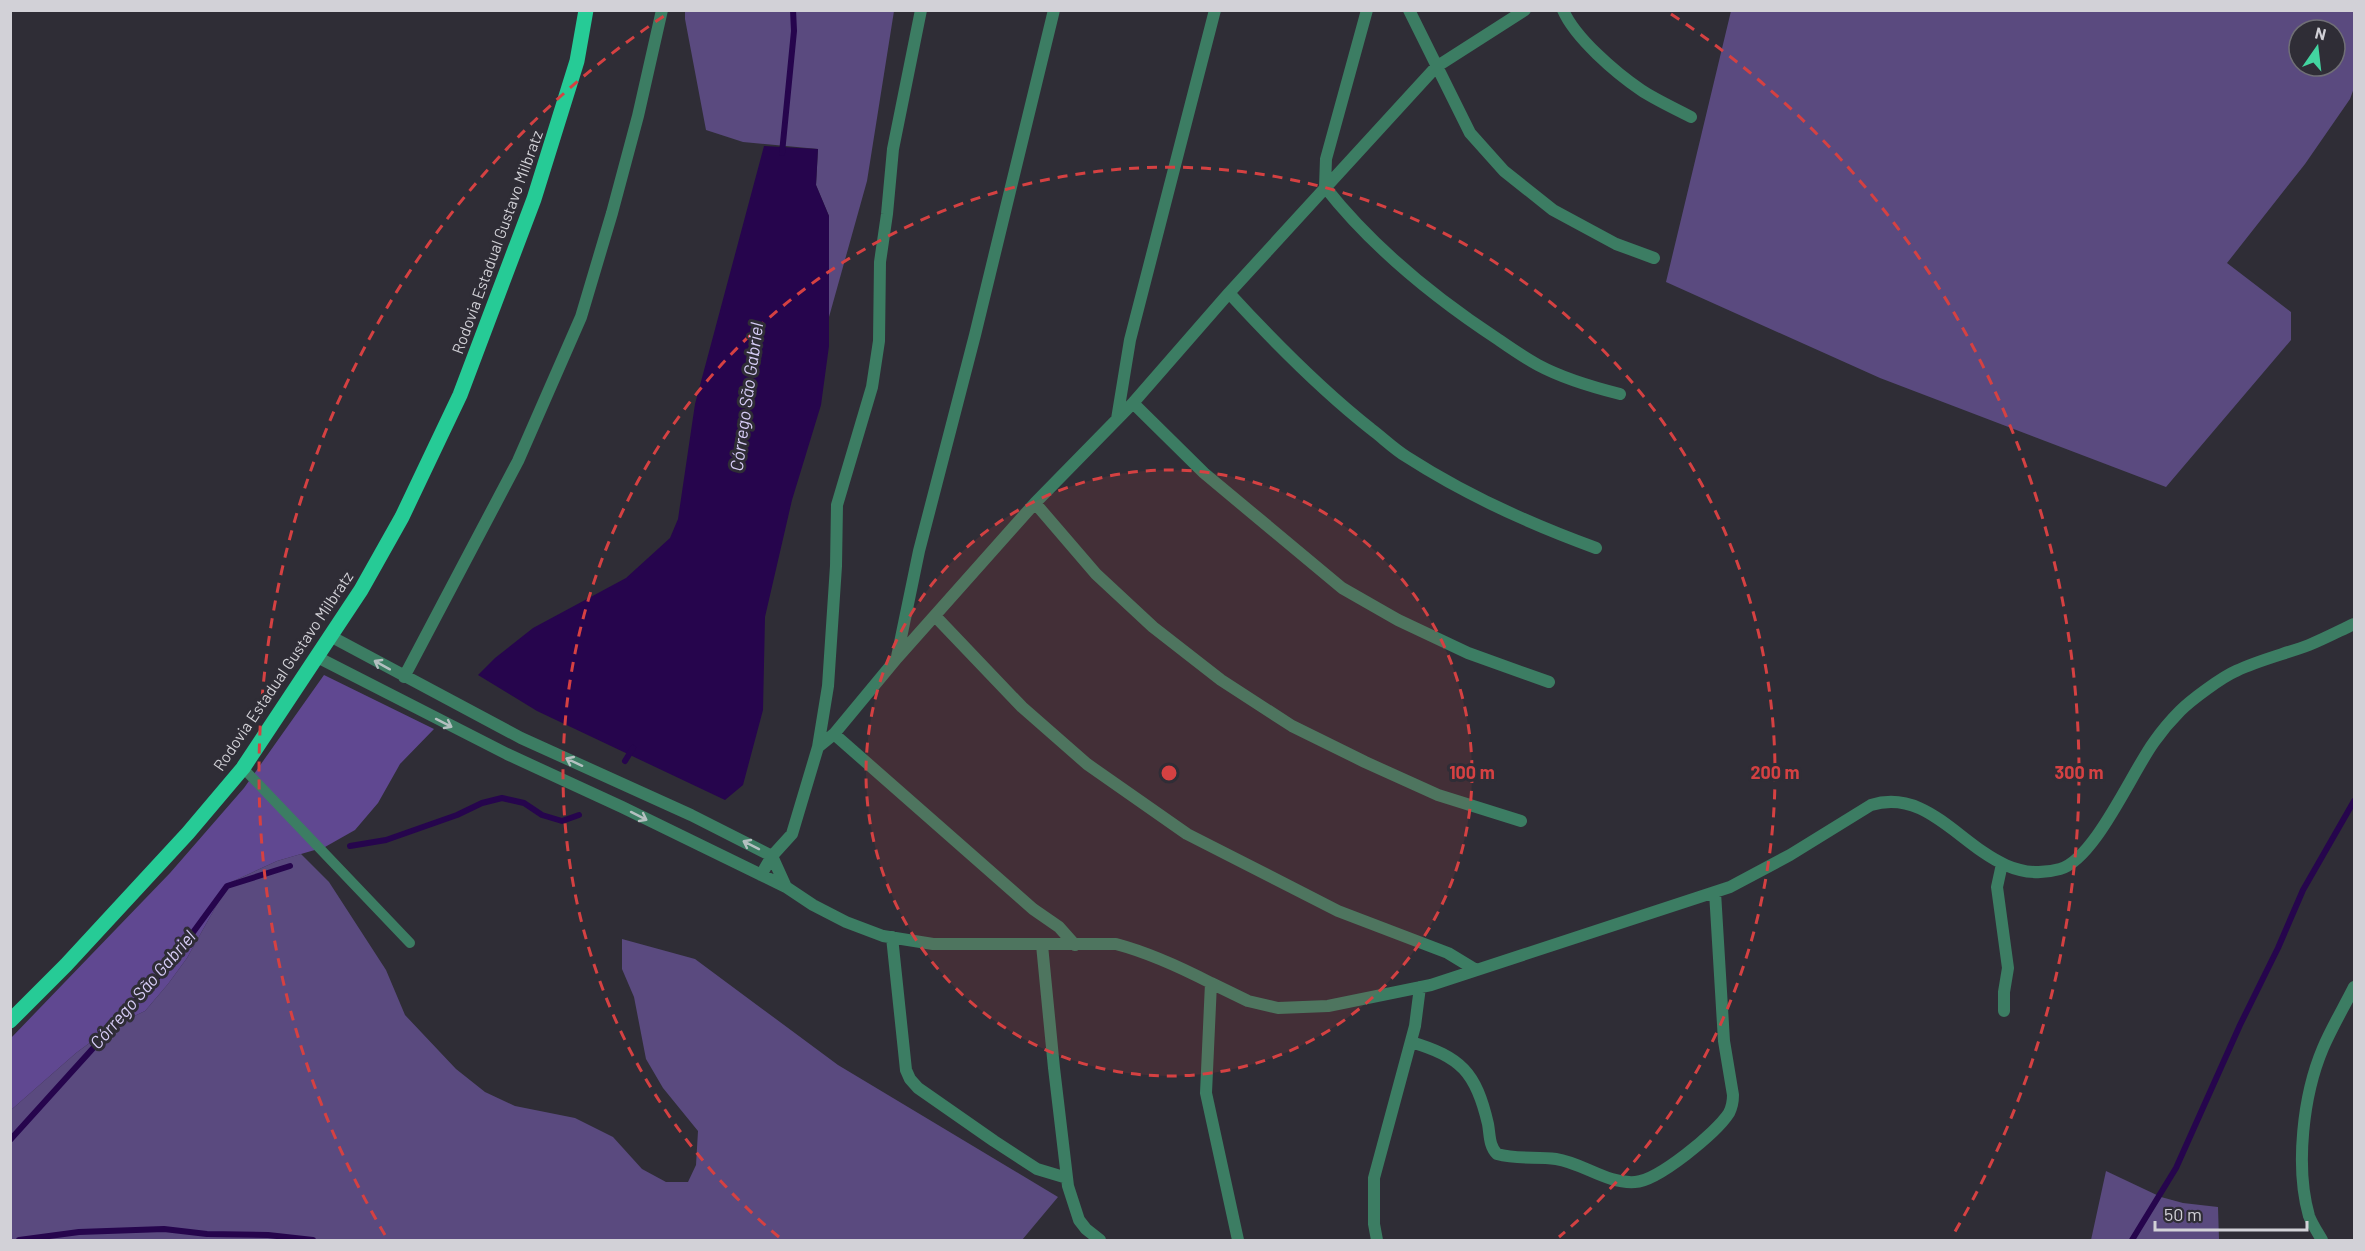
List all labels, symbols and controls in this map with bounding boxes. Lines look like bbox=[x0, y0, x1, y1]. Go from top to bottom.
north arrow bbox=[2287, 18, 2347, 78]
text: N bbox=[2313, 22, 2328, 43]
street label: Rodovia Estadual Gustavo Milbratz bbox=[447, 128, 546, 356]
water label: Córrego São Gabriel bbox=[725, 321, 767, 473]
street label: Rodovia Estadual Gustavo Milbratz bbox=[209, 567, 357, 774]
one-way arrow bbox=[374, 659, 391, 671]
one-way arrow bbox=[434, 717, 452, 729]
one-way arrow bbox=[566, 756, 584, 768]
text: 100 m bbox=[1449, 761, 1495, 783]
text: 200 m bbox=[1750, 761, 1800, 783]
text: 300 m bbox=[2055, 761, 2103, 783]
centre of rings bbox=[1159, 763, 1179, 783]
one-way arrow bbox=[629, 810, 647, 822]
one-way arrow bbox=[742, 839, 760, 850]
water label: Córrego São Gabriel bbox=[85, 926, 200, 1053]
scale bar bbox=[2155, 1194, 2306, 1232]
text: 50 m bbox=[2164, 1203, 2202, 1225]

